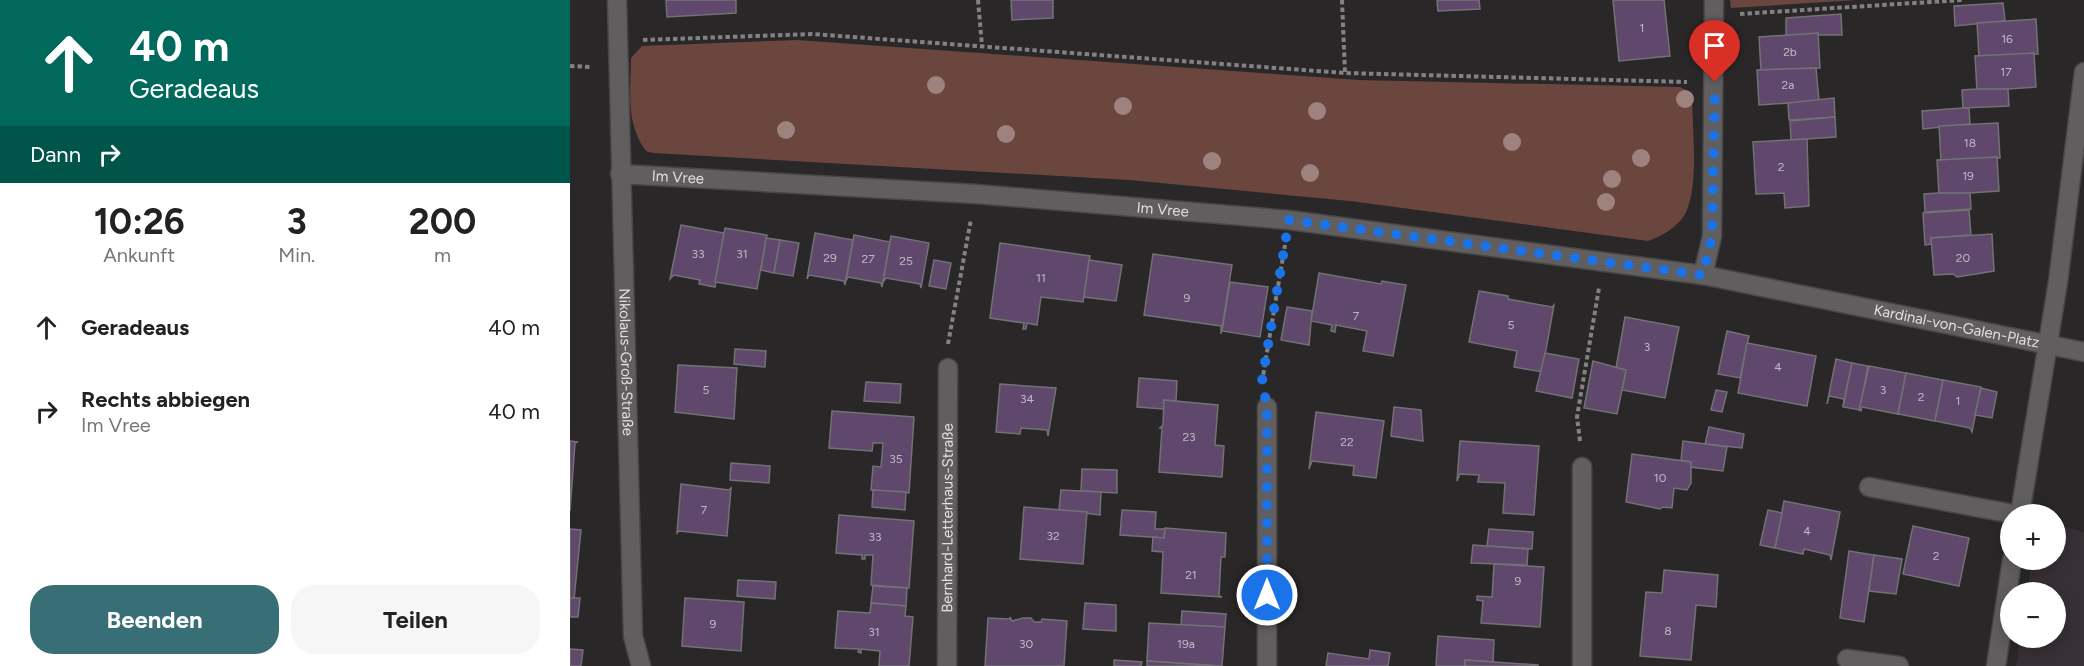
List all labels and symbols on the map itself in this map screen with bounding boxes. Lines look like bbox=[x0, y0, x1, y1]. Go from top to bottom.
pin bbox=[1689, 20, 1740, 82]
house number: 1 bbox=[1640, 21, 1644, 35]
house number: 16 bbox=[2001, 32, 2013, 46]
house number: 2b bbox=[1783, 45, 1797, 59]
house number: 17 bbox=[2000, 65, 2012, 79]
house number: 2a bbox=[1782, 78, 1794, 92]
house number: 18 bbox=[1964, 136, 1976, 150]
house number: 2 bbox=[1778, 160, 1784, 174]
street label: Im Vree bbox=[651, 167, 705, 188]
house number: 19 bbox=[1962, 169, 1974, 183]
street label: Im Vree bbox=[1136, 198, 1190, 221]
house number: 33 bbox=[691, 247, 705, 261]
house number: 31 bbox=[736, 247, 748, 261]
house number: 29 bbox=[823, 251, 837, 265]
house number: 20 bbox=[1956, 251, 1971, 265]
house number: 27 bbox=[861, 252, 875, 266]
house number: 25 bbox=[899, 254, 913, 268]
house number: 11 bbox=[1036, 271, 1046, 285]
street label: Nikolaus-Groß-Straße bbox=[615, 288, 637, 436]
house number: 9 bbox=[1184, 291, 1191, 305]
street label: Kardinal-von-Galen-Platz bbox=[1872, 301, 2041, 352]
house number: 7 bbox=[1353, 309, 1360, 323]
house number: 5 bbox=[1508, 318, 1515, 332]
house number: 3 bbox=[1644, 340, 1650, 354]
house number: 4 bbox=[1774, 360, 1782, 374]
house number: 5 bbox=[703, 383, 710, 397]
house number: 3 bbox=[1880, 383, 1886, 397]
house number: 2 bbox=[1918, 390, 1924, 404]
house number: 34 bbox=[1020, 392, 1035, 406]
house number: 1 bbox=[1956, 394, 1960, 408]
street label: Bernhard-Letterhaus-Straße bbox=[938, 423, 957, 613]
house number: 23 bbox=[1182, 430, 1196, 444]
house number: 22 bbox=[1340, 435, 1354, 449]
house number: 35 bbox=[889, 452, 903, 466]
house number: 10 bbox=[1654, 471, 1667, 485]
house number: 7 bbox=[701, 503, 708, 517]
house number: 4 bbox=[1803, 524, 1811, 538]
house number: 32 bbox=[1046, 529, 1060, 543]
house number: 33 bbox=[868, 530, 882, 544]
house number: 2 bbox=[1933, 549, 1939, 563]
position arrow bbox=[1235, 563, 1299, 627]
house number: 21 bbox=[1185, 568, 1197, 582]
house number: 9 bbox=[1515, 574, 1522, 588]
house number: 9 bbox=[710, 617, 717, 631]
house number: 8 bbox=[1664, 624, 1672, 638]
house number: 31 bbox=[868, 625, 880, 639]
house number: 30 bbox=[1019, 637, 1033, 651]
house number: 19a bbox=[1177, 637, 1195, 651]

